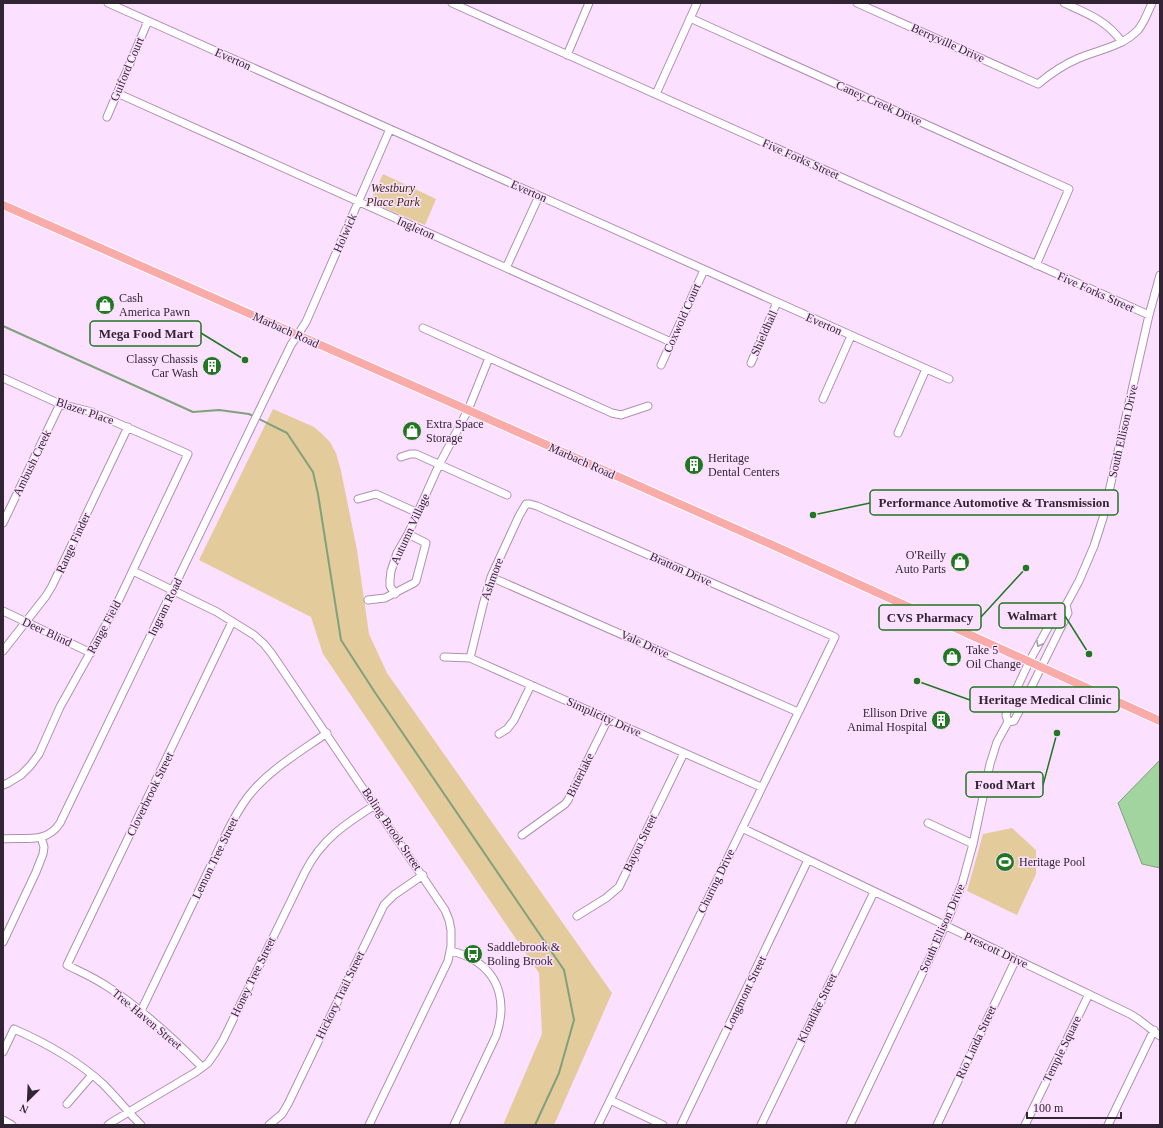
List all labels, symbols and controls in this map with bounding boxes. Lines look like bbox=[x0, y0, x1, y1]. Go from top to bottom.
street label: Berryville Drive bbox=[909, 21, 987, 65]
street label: Guiford Court bbox=[107, 34, 147, 103]
street label: Everton bbox=[213, 45, 253, 73]
street label: Caney Creek Drive bbox=[834, 78, 924, 128]
street label: Five Forks Street bbox=[760, 136, 842, 182]
street label: Everton bbox=[509, 177, 549, 205]
park label: Westbury Place Park bbox=[365, 181, 420, 209]
street label: Holwick bbox=[330, 211, 360, 255]
street label: Ingleton bbox=[395, 213, 437, 243]
street label: Five Forks Street bbox=[1055, 269, 1137, 315]
street label: Coxwold Court bbox=[660, 281, 704, 355]
place label: Cash America Pawn bbox=[119, 291, 190, 319]
shop icon: Cash America Pawn bbox=[94, 294, 116, 316]
street label: Shieldhall bbox=[748, 307, 781, 358]
street label: Marbach Road bbox=[251, 309, 321, 351]
street label: Everton bbox=[804, 310, 844, 338]
callout: Mega Food Mart bbox=[90, 321, 201, 346]
text: Mega Food Mart bbox=[99, 326, 194, 341]
place label: Classy Chassis Car Wash bbox=[126, 352, 198, 380]
building icon: Classy Chassis Car Wash bbox=[201, 355, 223, 377]
street label: South Ellison Drive bbox=[1105, 383, 1141, 479]
street label: Blazer Place bbox=[54, 395, 116, 427]
place label: Extra Space Storage bbox=[426, 417, 484, 445]
shop icon: Extra Space Storage bbox=[401, 420, 423, 442]
street label: Ambush Creek bbox=[10, 427, 54, 499]
street label: Marbach Road bbox=[547, 440, 617, 482]
place label: Heritage Dental Centers bbox=[708, 451, 780, 479]
building icon: Heritage Dental Centers bbox=[683, 454, 705, 476]
callout: Performance Automotive & Transmission bbox=[870, 490, 1118, 515]
street label: Autumn Village bbox=[387, 491, 433, 567]
text: Performance Automotive & Transmission bbox=[879, 495, 1110, 510]
street label: Range Finder bbox=[53, 511, 93, 575]
place label: O'Reilly Auto Parts bbox=[895, 548, 946, 576]
street label: Bratton Drive bbox=[648, 549, 714, 589]
shop icon: O'Reilly Auto Parts bbox=[949, 551, 971, 573]
street label: Ashmore bbox=[478, 556, 506, 602]
street label: Ingram Road bbox=[145, 576, 185, 638]
street label: Range Field bbox=[84, 598, 124, 656]
callout: Walmart bbox=[999, 603, 1065, 628]
callout: CVS Pharmacy bbox=[879, 605, 981, 630]
text: Walmart bbox=[1007, 608, 1058, 623]
text: CVS Pharmacy bbox=[887, 610, 974, 625]
street label: Deer Blind bbox=[20, 614, 74, 650]
street label: Vale Drive bbox=[619, 627, 671, 661]
one-way arrow bbox=[1037, 640, 1044, 647]
place label: Take 5 Oil Change bbox=[966, 643, 1021, 671]
shop icon: Take 5 Oil Change bbox=[941, 646, 963, 668]
callout: Heritage Medical Clinic bbox=[970, 687, 1119, 712]
text: Heritage Medical Clinic bbox=[979, 692, 1112, 707]
street label: Simplicity Drive bbox=[564, 694, 644, 740]
place label: Ellison Drive Animal Hospital bbox=[847, 706, 928, 734]
building icon: Ellison Drive Animal Hospital bbox=[930, 709, 952, 731]
street label: Cloverbrook Street bbox=[124, 749, 177, 838]
street label: Bitterlake bbox=[563, 751, 597, 799]
callout: Food Mart bbox=[966, 772, 1043, 797]
text: Food Mart bbox=[975, 777, 1036, 792]
street label: Boling Brook Street bbox=[359, 785, 425, 874]
street label: Bayou Street bbox=[620, 811, 660, 874]
street label: Lemon Tree Street bbox=[189, 814, 241, 901]
street label: Churing Drive bbox=[694, 847, 738, 915]
sports icon: Heritage Pool bbox=[994, 851, 1016, 873]
place label: Heritage Pool bbox=[1019, 855, 1086, 869]
street label: South Ellison Drive bbox=[916, 882, 968, 974]
street label: Prescott Drive bbox=[962, 929, 1030, 971]
street label: Honey Tree Street bbox=[228, 934, 279, 1019]
place label: Saddlebrook & Boling Brook bbox=[487, 940, 561, 968]
bus stop icon: Saddlebrook & Boling Brook bbox=[462, 943, 484, 965]
street label: Hickory Trail Street bbox=[313, 948, 368, 1041]
street label: Longmont Street bbox=[721, 953, 769, 1032]
street label: Klondike Street bbox=[794, 970, 840, 1045]
street label: Tree Haven Street bbox=[109, 986, 185, 1053]
street label: Rio Linda Street bbox=[953, 1002, 999, 1081]
street label: Temple Square bbox=[1040, 1014, 1084, 1084]
north arrow bbox=[8, 1080, 48, 1120]
scale bar bbox=[1027, 1094, 1121, 1120]
text: 100 m bbox=[1033, 1101, 1064, 1115]
text: N bbox=[18, 1102, 30, 1116]

